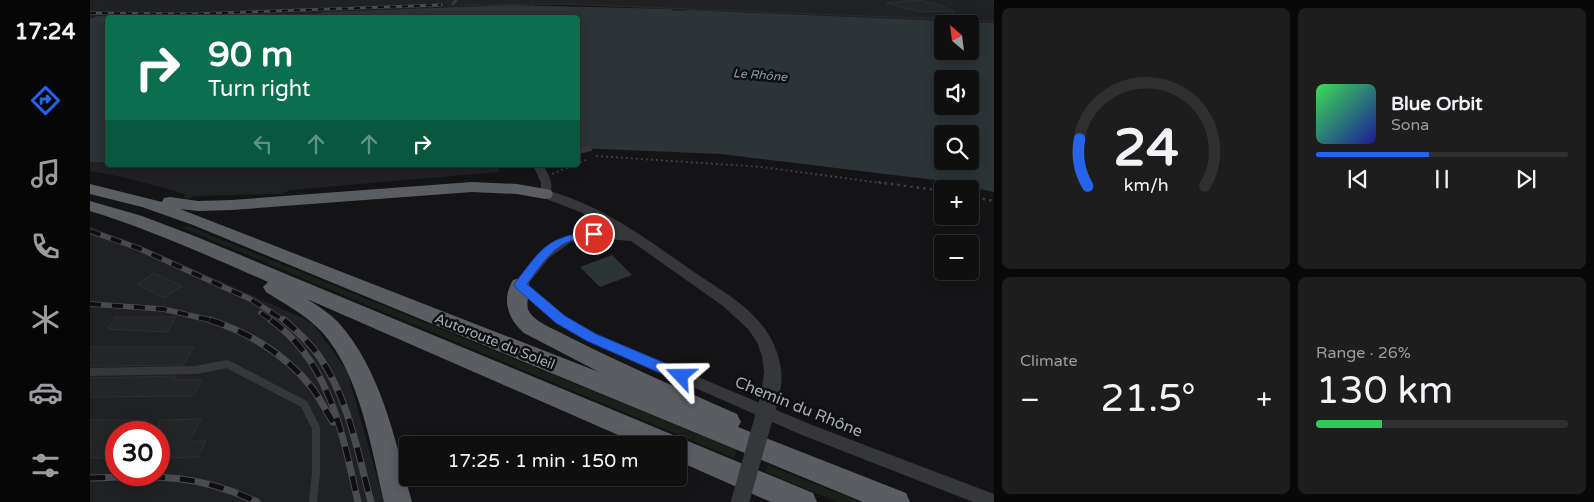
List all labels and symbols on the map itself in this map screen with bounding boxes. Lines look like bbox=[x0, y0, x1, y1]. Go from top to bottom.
north arrow bbox=[934, 15, 979, 60]
water label: Le Rhône bbox=[733, 66, 789, 84]
pin bbox=[573, 213, 615, 255]
street label: Autoroute du Soleil bbox=[432, 310, 557, 373]
position arrow bbox=[654, 349, 706, 401]
street label: Chemin du Rhône bbox=[732, 372, 865, 442]
speed limit sign: 30 bbox=[105, 421, 170, 486]

